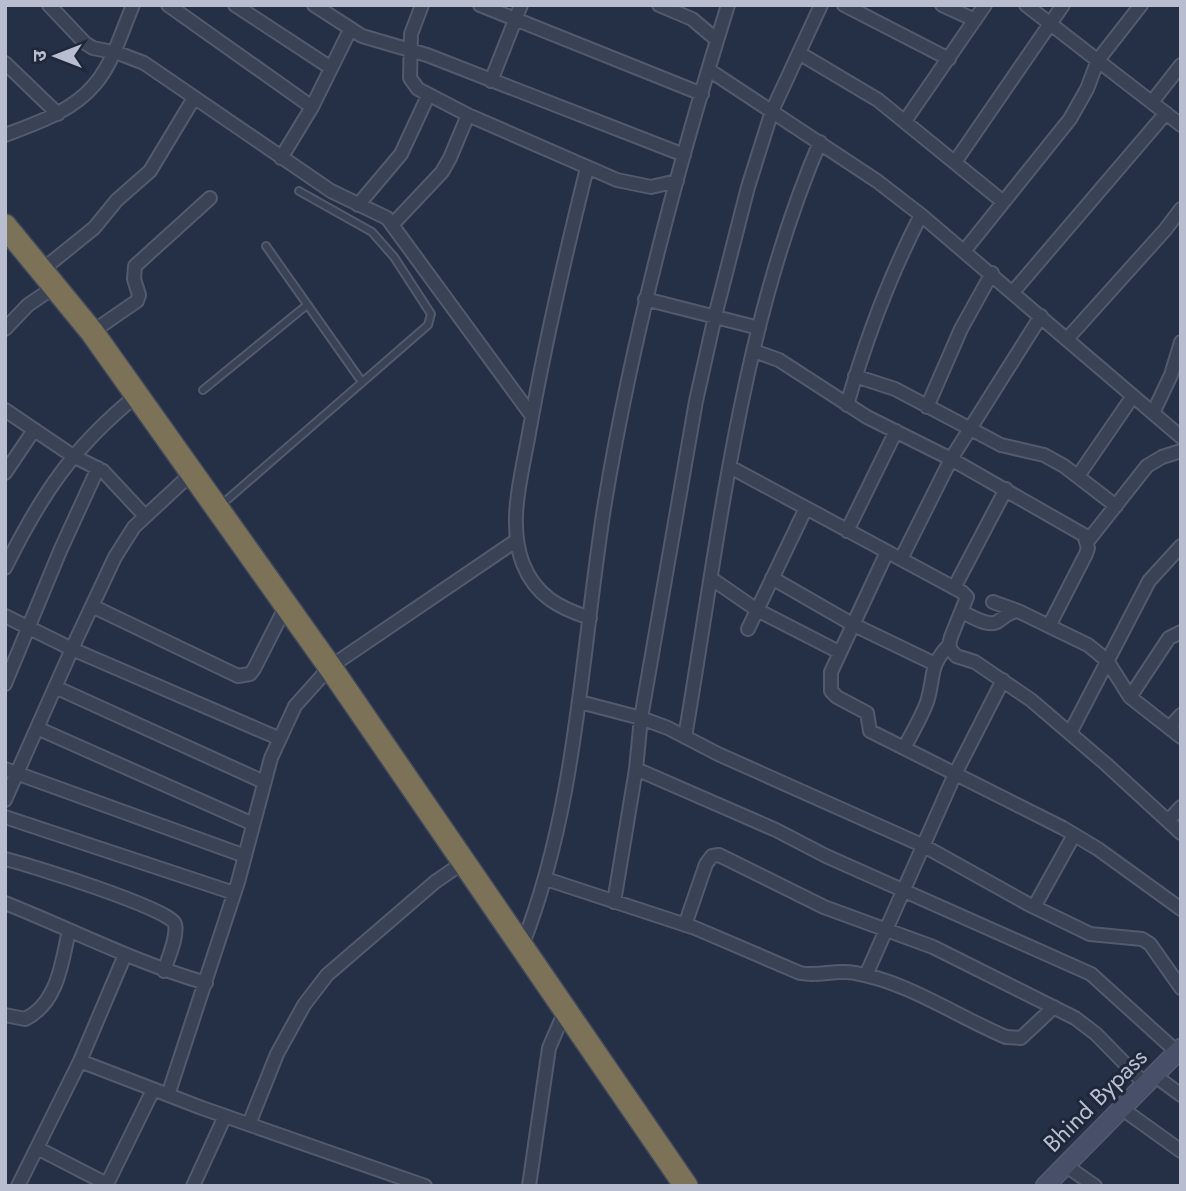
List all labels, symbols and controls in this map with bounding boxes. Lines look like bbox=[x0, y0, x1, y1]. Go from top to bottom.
north arrow bbox=[21, 21, 91, 91]
text: उ bbox=[26, 50, 53, 62]
street label: Bhind Bypass bbox=[1035, 1040, 1155, 1160]

